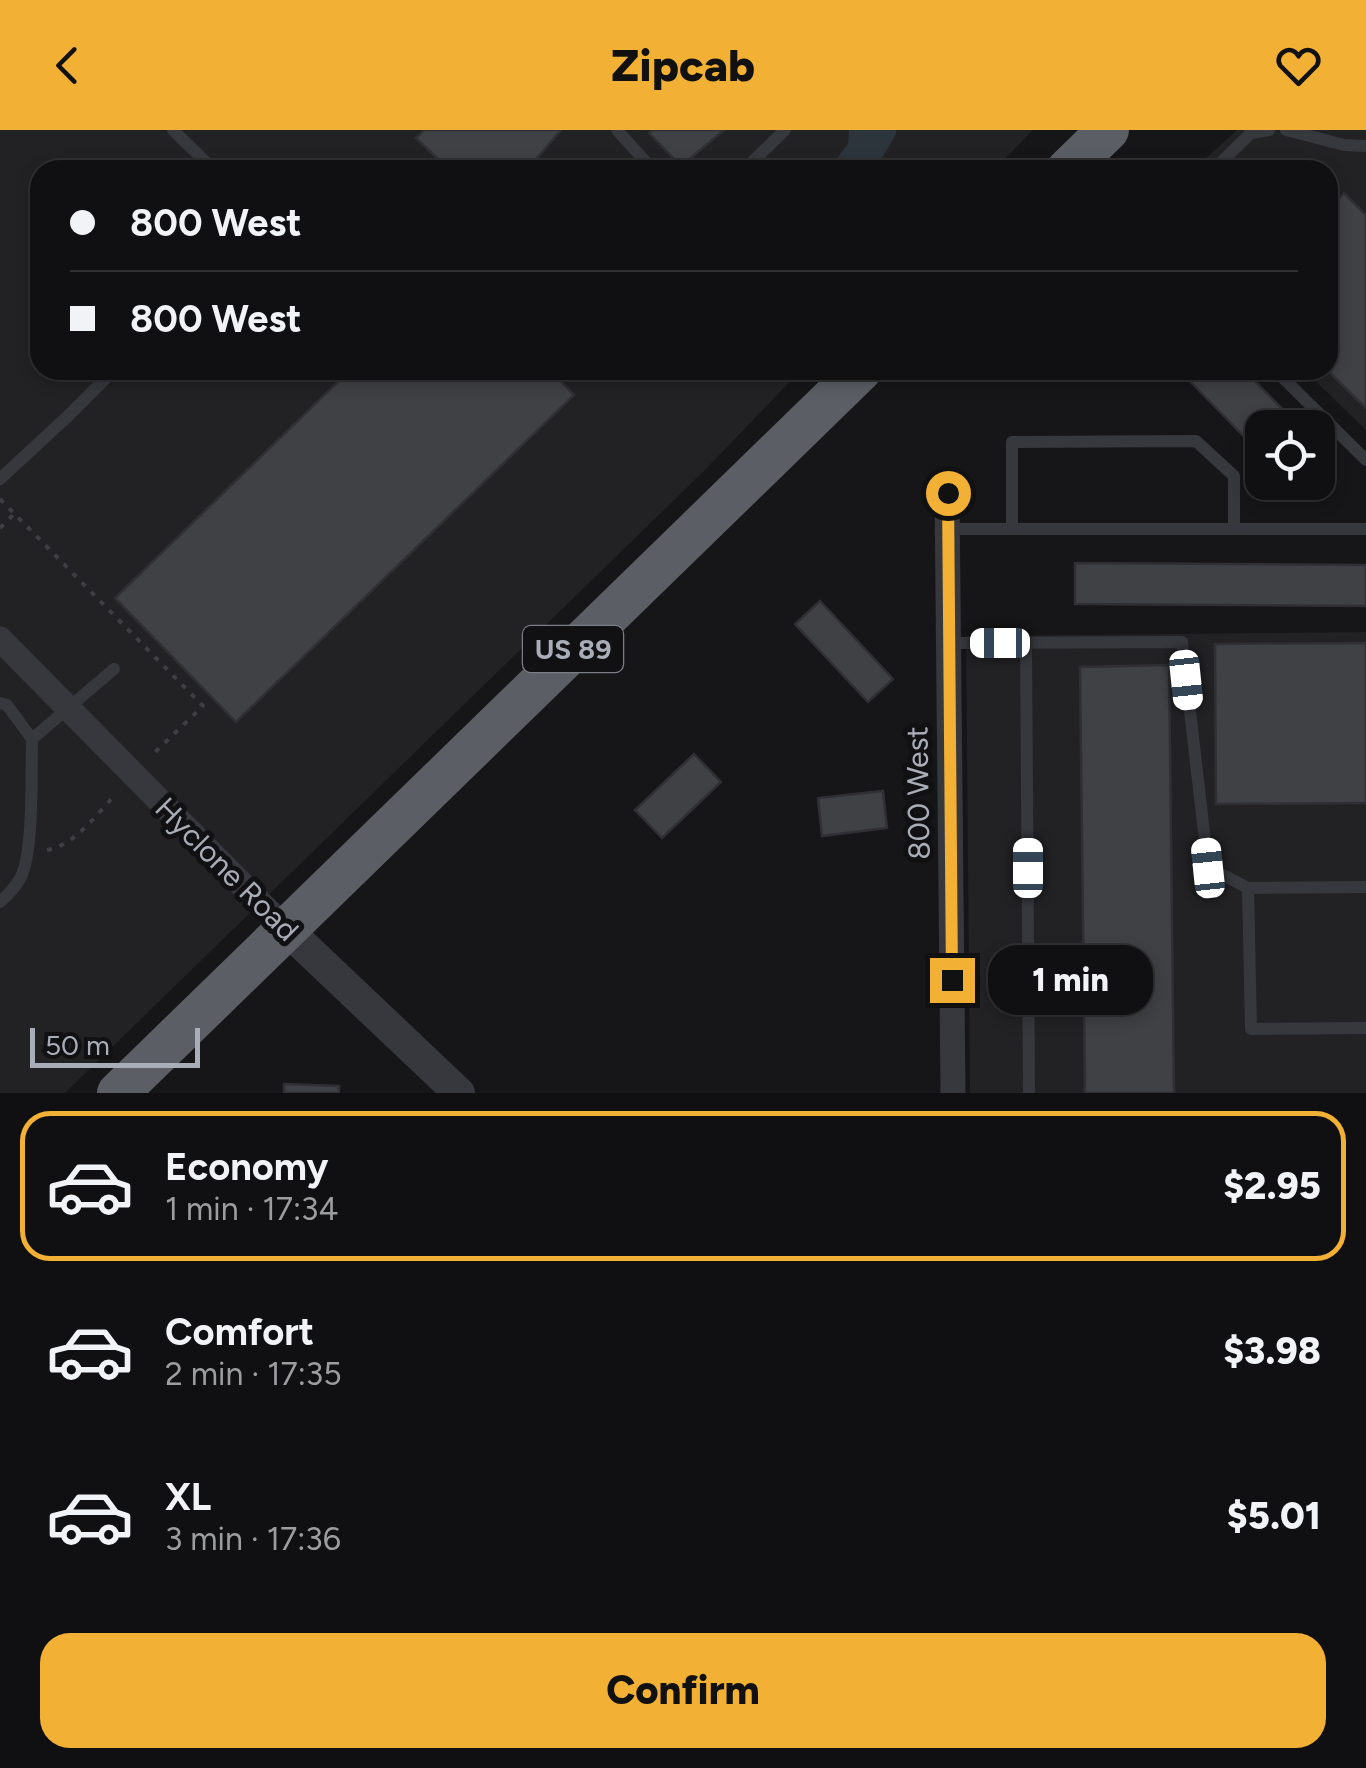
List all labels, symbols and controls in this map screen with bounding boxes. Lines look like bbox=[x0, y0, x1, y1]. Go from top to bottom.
icon: back bbox=[40, 38, 95, 93]
text: Zipcab bbox=[611, 38, 755, 92]
icon: heart bbox=[1271, 38, 1326, 93]
text: 800 West bbox=[130, 200, 301, 246]
text: 800 West bbox=[130, 296, 301, 342]
map controls bbox=[1245, 410, 1335, 500]
button: locate bbox=[1245, 410, 1335, 500]
route start bbox=[926, 471, 971, 516]
road number: US 89 bbox=[523, 626, 623, 672]
car bbox=[970, 628, 1030, 658]
car bbox=[1168, 649, 1204, 711]
street label: 800 West bbox=[898, 726, 938, 860]
street label: Hyclone Road bbox=[148, 790, 306, 948]
car bbox=[1190, 837, 1226, 899]
car bbox=[1013, 838, 1043, 898]
callout: 1 min bbox=[987, 945, 1152, 1015]
route end bbox=[930, 958, 975, 1003]
text: 1 min bbox=[1032, 961, 1109, 999]
scale bar bbox=[30, 1023, 200, 1068]
text: 50 m bbox=[45, 1028, 110, 1062]
icon: car bbox=[45, 1141, 135, 1231]
text: Economy bbox=[165, 1144, 328, 1190]
text: $2.95 bbox=[1223, 1163, 1321, 1209]
text: 1 min · 17:34 bbox=[165, 1190, 338, 1228]
icon: car bbox=[45, 1306, 135, 1396]
text: Comfort bbox=[165, 1309, 314, 1355]
text: $3.98 bbox=[1223, 1328, 1321, 1374]
text: 2 min · 17:35 bbox=[165, 1355, 342, 1393]
icon: car bbox=[45, 1471, 135, 1561]
text: XL bbox=[165, 1474, 211, 1520]
text: $5.01 bbox=[1227, 1493, 1321, 1539]
text: 3 min · 17:36 bbox=[165, 1520, 341, 1558]
button: Confirm bbox=[40, 1633, 1326, 1748]

